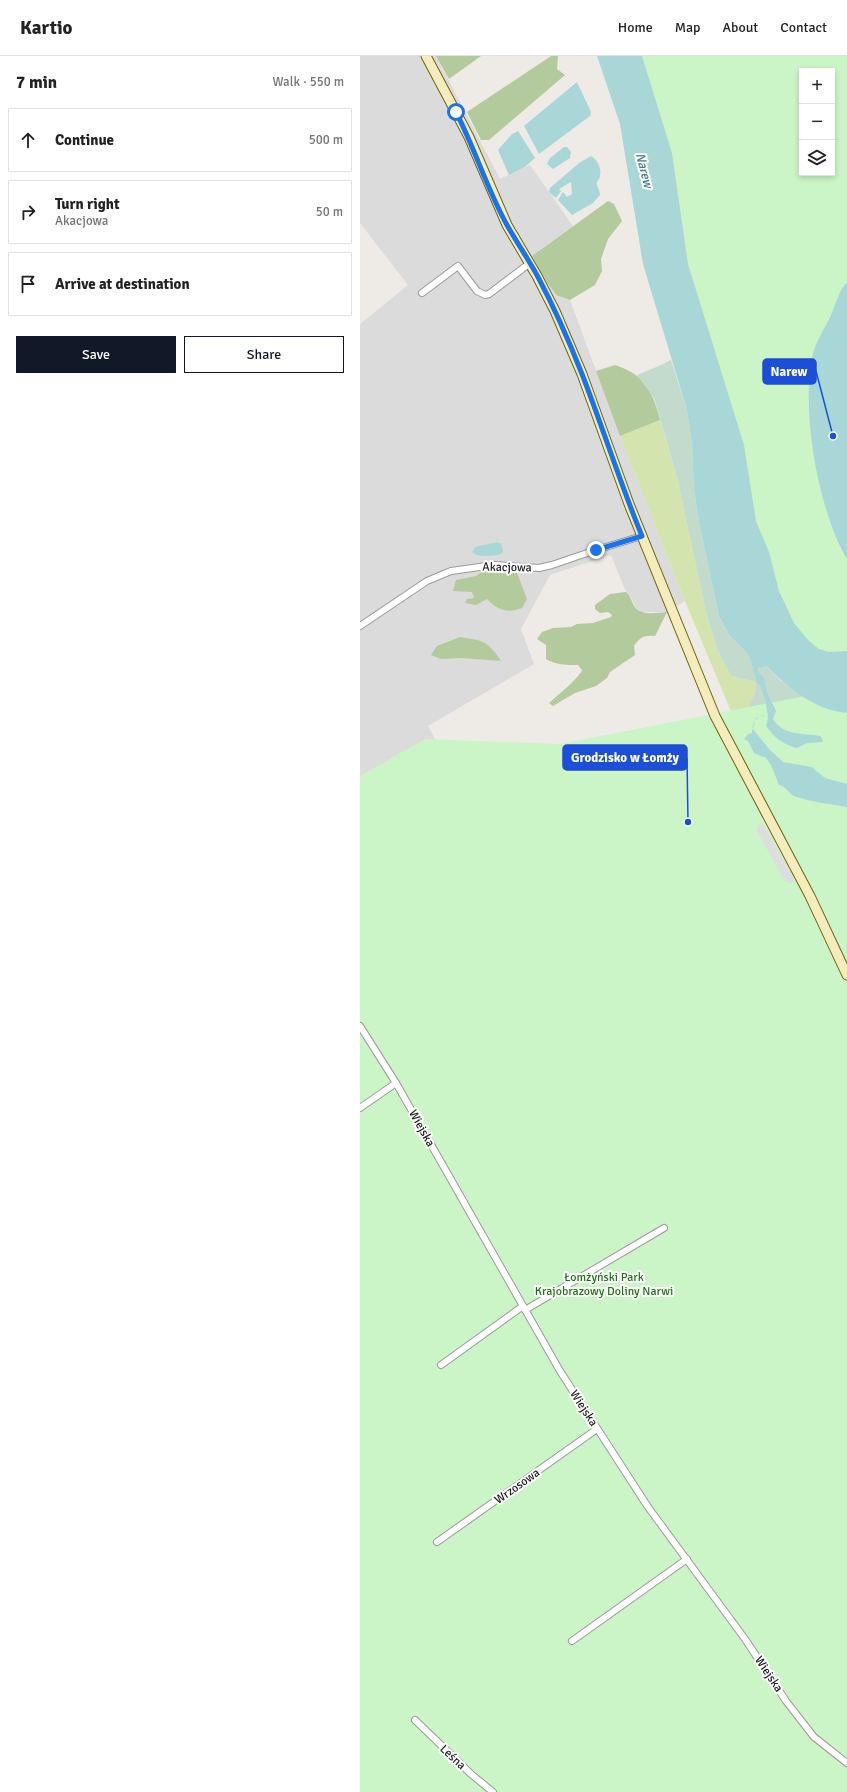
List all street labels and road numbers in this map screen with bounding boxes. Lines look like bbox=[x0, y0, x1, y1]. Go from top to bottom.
street label: Akacjowa bbox=[482, 560, 532, 575]
street label: Wiejska bbox=[405, 1107, 438, 1149]
street label: Wiejska bbox=[566, 1387, 601, 1429]
street label: Wrzosowa bbox=[492, 1465, 543, 1507]
street label: Wiejska bbox=[751, 1653, 786, 1695]
street label: Leśna bbox=[437, 1742, 469, 1773]

